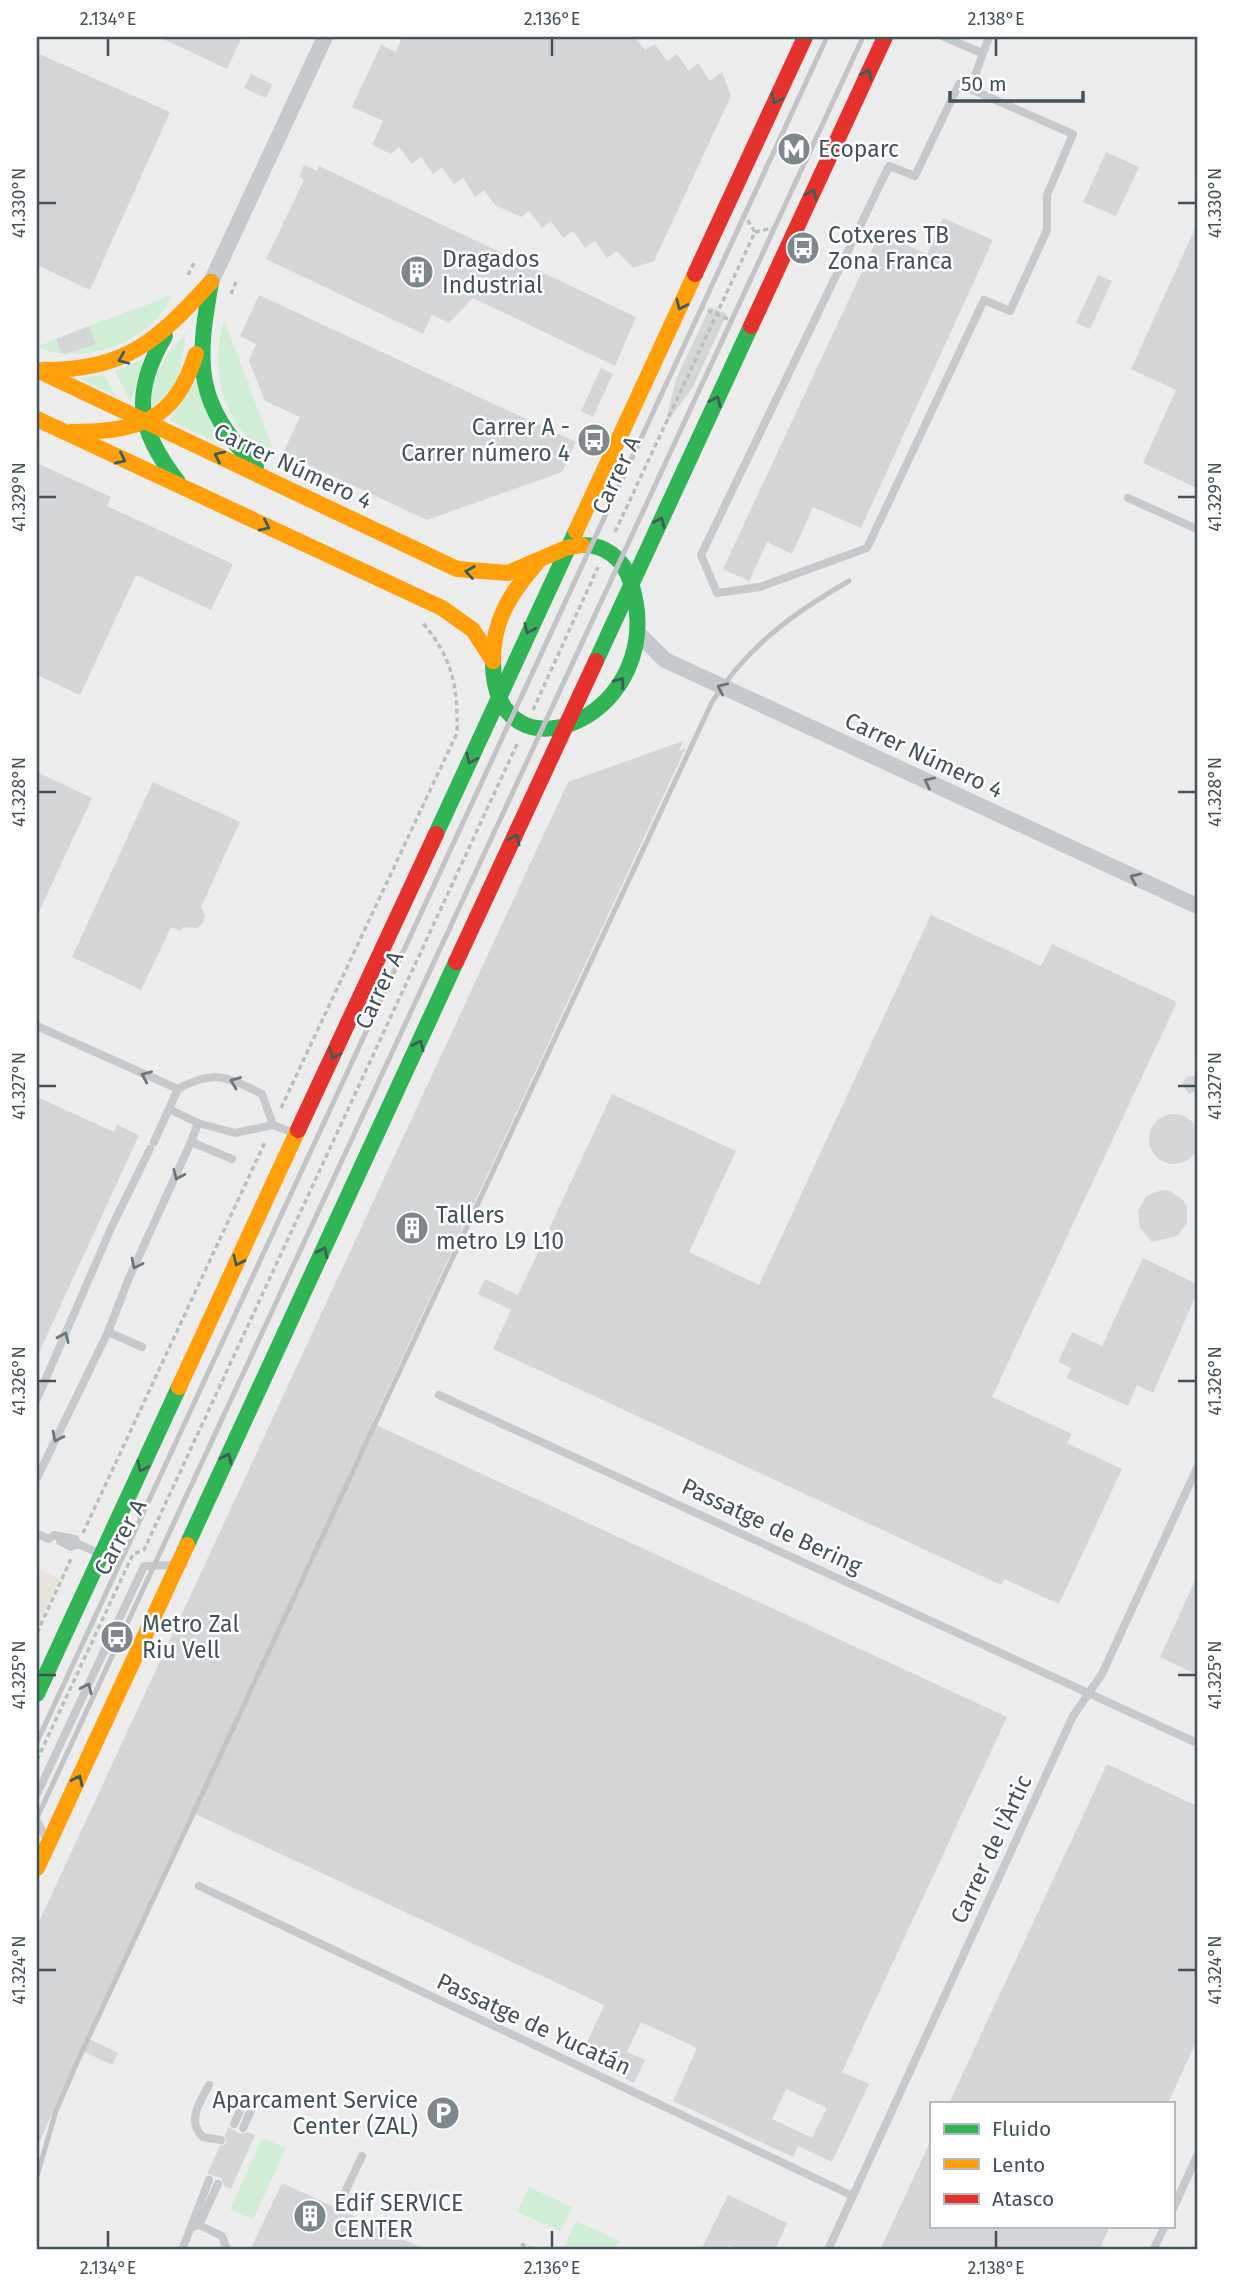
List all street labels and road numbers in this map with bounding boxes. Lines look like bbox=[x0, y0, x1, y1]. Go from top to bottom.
street label: Carrer Número 4 bbox=[210, 417, 376, 515]
street label: Carrer A bbox=[586, 431, 647, 518]
street label: Carrer Número 4 bbox=[841, 706, 1007, 804]
street label: Carrer A bbox=[349, 946, 410, 1033]
street label: Passatge de Bering bbox=[677, 1472, 867, 1580]
street label: Carrer A bbox=[88, 1493, 153, 1580]
street label: Carrer de l'Àrtic bbox=[943, 1770, 1038, 1928]
street label: Passatge de Yucatán bbox=[433, 1967, 635, 2081]

